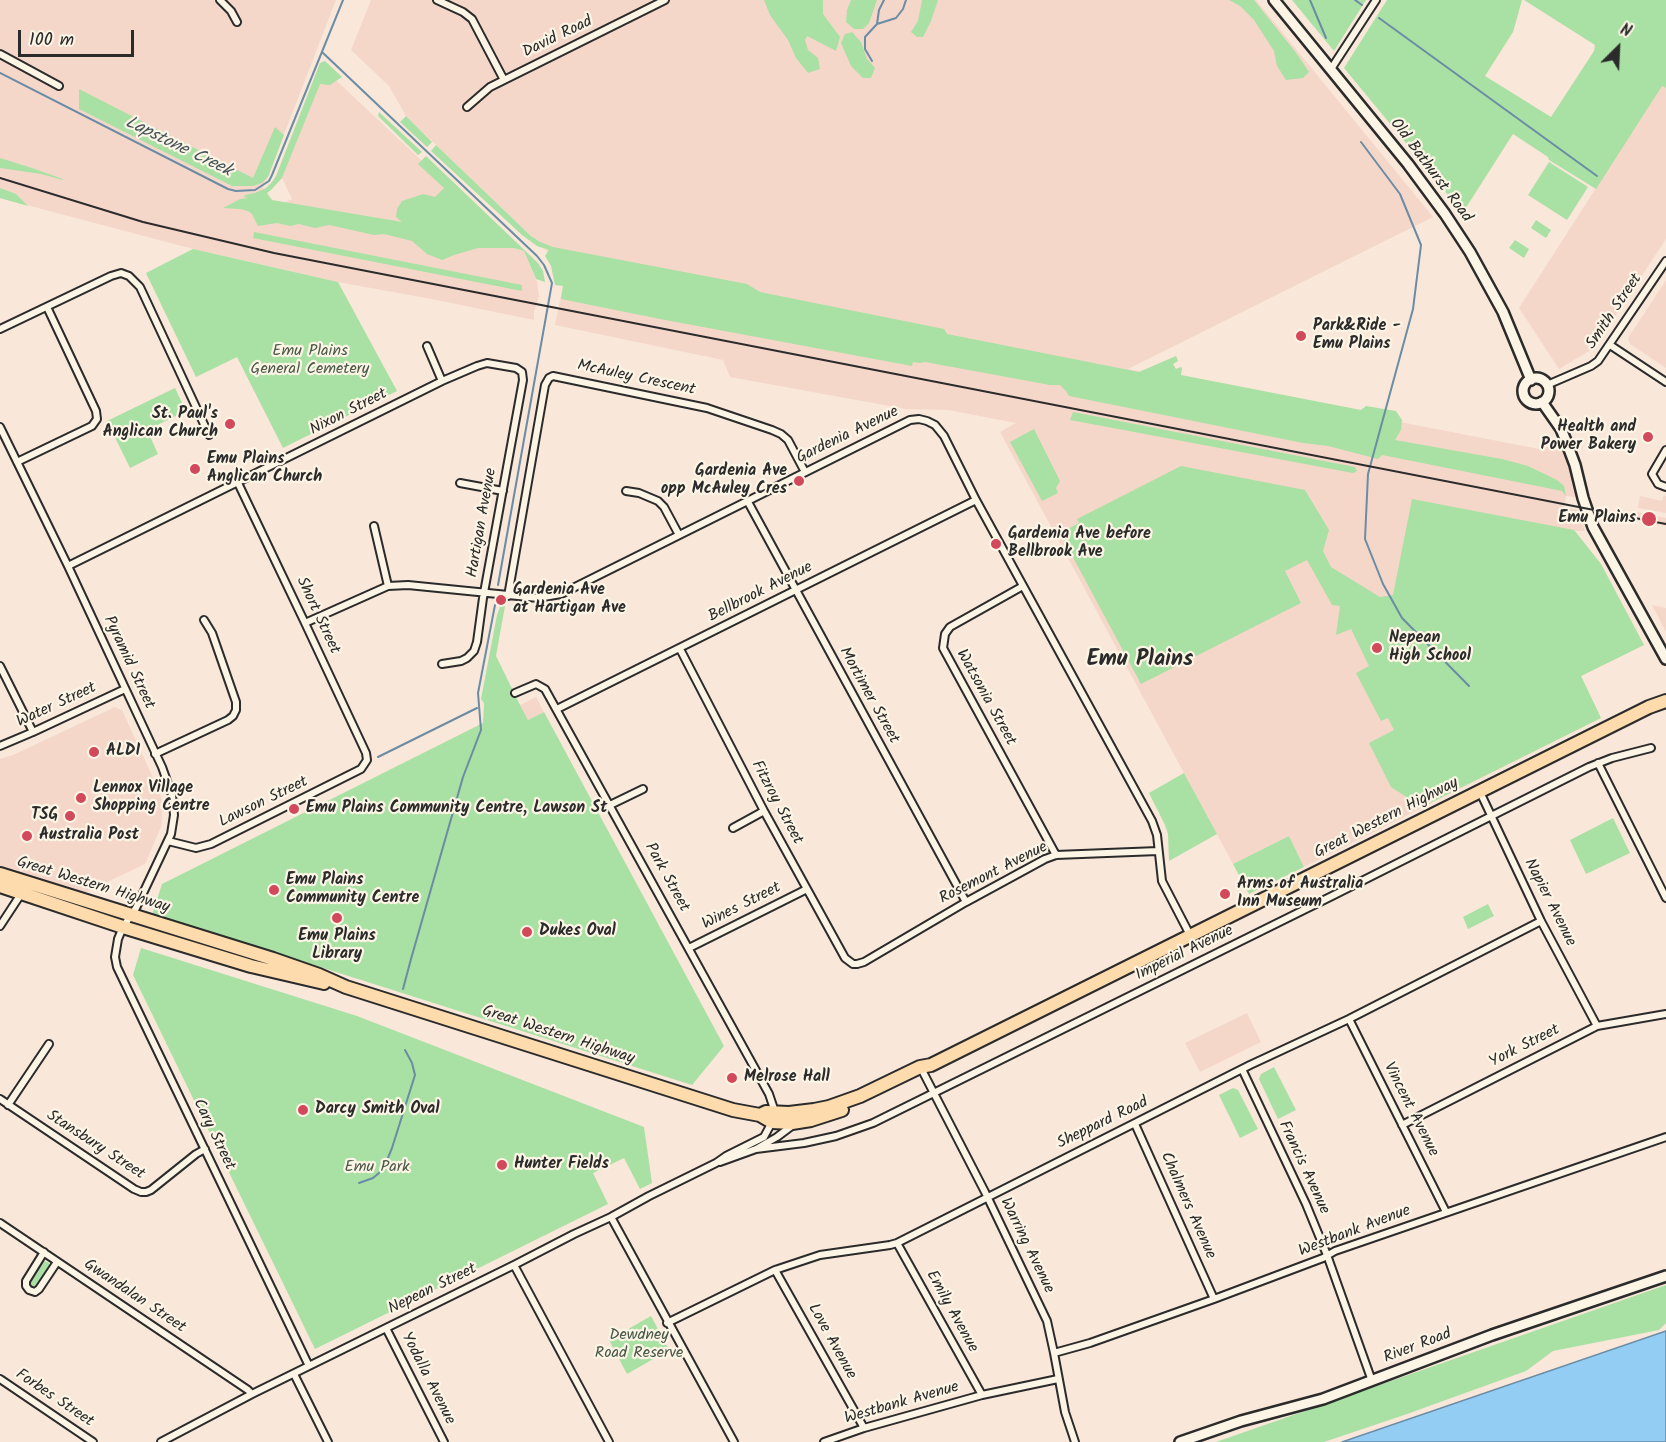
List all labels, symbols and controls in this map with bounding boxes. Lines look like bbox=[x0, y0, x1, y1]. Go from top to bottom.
street label: David Road bbox=[520, 13, 596, 63]
scale bar bbox=[21, 18, 136, 56]
north arrow bbox=[1588, 18, 1648, 78]
text: N bbox=[1616, 18, 1635, 45]
text: 100 m bbox=[29, 26, 74, 55]
water label: Lapstone Creek bbox=[121, 113, 235, 183]
street label: Old Bathurst Road bbox=[1385, 115, 1475, 227]
street label: Smith Street bbox=[1583, 271, 1647, 353]
place label: Park&Ride - Emu Plains bbox=[1313, 317, 1401, 355]
marker: Park&Ride - Emu Plains bbox=[1294, 329, 1308, 343]
park label: Emu Plains General Cemetery bbox=[251, 342, 369, 380]
street label: McAuley Crescent bbox=[575, 357, 697, 401]
street label: Nixon Street bbox=[307, 385, 391, 441]
street label: Gardenia Avenue bbox=[794, 403, 902, 469]
place label: St. Paul's Anglican Church bbox=[103, 405, 218, 443]
marker: St. Paul's Anglican Church bbox=[223, 417, 237, 431]
place label: Health and Power Bakery bbox=[1541, 418, 1636, 456]
marker: Health and Power Bakery bbox=[1641, 430, 1655, 444]
place label: Emu Plains Anglican Church bbox=[207, 450, 322, 488]
marker: Emu Plains Anglican Church bbox=[188, 462, 202, 476]
place label: Gardenia Ave opp McAuley Cres bbox=[661, 462, 787, 500]
street label: Hartigan Avenue bbox=[464, 467, 502, 579]
marker: Gardenia Ave opp McAuley Cres bbox=[792, 474, 806, 488]
place label: Emu Plains bbox=[1558, 509, 1636, 529]
marker: Emu Plains bbox=[1640, 510, 1658, 528]
place label: Gardenia Ave before Bellbrook Ave bbox=[1008, 525, 1151, 563]
marker: Gardenia Ave before Bellbrook Ave bbox=[989, 537, 1003, 551]
street label: Bellbrook Avenue bbox=[706, 558, 816, 628]
street label: Short Street bbox=[291, 574, 343, 658]
place label: Gardenia Ave at Hartigan Ave bbox=[513, 581, 626, 619]
marker: Gardenia Ave at Hartigan Ave bbox=[494, 593, 508, 607]
street label: Pyramid Street bbox=[98, 613, 158, 713]
place label: Nepean High School bbox=[1389, 629, 1471, 667]
marker: Nepean High School bbox=[1370, 641, 1384, 655]
street label: Mortimer Street bbox=[834, 644, 902, 748]
street label: Watsonia Street bbox=[951, 647, 1019, 749]
district label: Emu Plains bbox=[1087, 648, 1193, 674]
street label: Water Street bbox=[14, 679, 100, 733]
place label: ALDI bbox=[106, 742, 140, 762]
marker: ALDI bbox=[87, 745, 101, 759]
street label: Fitzroy Street bbox=[746, 758, 806, 848]
street label: Lawson Street bbox=[216, 773, 312, 833]
street label: Great Western Highway bbox=[1312, 774, 1462, 864]
place label: Lennox Village Shopping Centre bbox=[93, 779, 210, 817]
marker: Lennox Village Shopping Centre bbox=[74, 791, 88, 805]
place label: Emu Plains Community Centre, Lawson St bbox=[306, 799, 607, 819]
marker: Emu Plains Community Centre, Lawson St bbox=[287, 802, 301, 816]
place label: TSG bbox=[31, 806, 58, 826]
marker: TSG bbox=[63, 809, 77, 823]
place label: Australia Post bbox=[39, 826, 139, 846]
marker: Australia Post bbox=[20, 829, 34, 843]
street label: Rosemont Avenue bbox=[937, 838, 1051, 910]
street label: Park Street bbox=[639, 840, 693, 916]
street label: Great Western Highway bbox=[14, 854, 172, 918]
street label: Napier Avenue bbox=[1519, 856, 1579, 950]
place label: Emu Plains Community Centre bbox=[286, 871, 419, 909]
place label: Arms of Australia Inn Museum bbox=[1237, 875, 1363, 913]
street label: Wines Street bbox=[699, 879, 785, 935]
marker: Emu Plains Community Centre bbox=[267, 883, 281, 897]
marker: Arms of Australia Inn Museum bbox=[1218, 887, 1232, 901]
marker: Emu Plains Library bbox=[330, 911, 344, 925]
place label: Dukes Oval bbox=[539, 922, 616, 942]
street label: Imperial Avenue bbox=[1133, 922, 1237, 986]
marker: Dukes Oval bbox=[520, 925, 534, 939]
place label: Emu Plains Library bbox=[298, 927, 376, 965]
street label: Great Western Highway bbox=[479, 1002, 637, 1070]
street label: York Street bbox=[1487, 1021, 1563, 1073]
street label: Vincent Avenue bbox=[1378, 1060, 1442, 1160]
place label: Melrose Hall bbox=[744, 1068, 830, 1088]
marker: Melrose Hall bbox=[725, 1071, 739, 1085]
street label: Sheppard Road bbox=[1054, 1094, 1152, 1154]
street label: Cary Street bbox=[188, 1096, 238, 1174]
place label: Darcy Smith Oval bbox=[315, 1100, 439, 1120]
marker: Darcy Smith Oval bbox=[296, 1103, 310, 1117]
street label: Stansbury Street bbox=[42, 1107, 148, 1185]
street label: Francis Avenue bbox=[1273, 1118, 1333, 1218]
street label: Chalmers Avenue bbox=[1155, 1149, 1219, 1263]
place label: Hunter Fields bbox=[514, 1155, 609, 1175]
park label: Emu Park bbox=[344, 1158, 410, 1178]
marker: Hunter Fields bbox=[495, 1158, 509, 1172]
street label: Warring Avenue bbox=[995, 1195, 1057, 1297]
street label: Westbank Avenue bbox=[1296, 1202, 1414, 1262]
street label: Gwandalan Street bbox=[79, 1256, 189, 1338]
street label: Nepean Street bbox=[386, 1260, 480, 1320]
street label: Emily Avenue bbox=[921, 1268, 981, 1356]
street label: Love Avenue bbox=[802, 1301, 860, 1383]
street label: River Road bbox=[1381, 1325, 1455, 1369]
park label: Dewdney Road Reserve bbox=[595, 1326, 683, 1364]
street label: Yodalla Avenue bbox=[396, 1330, 458, 1428]
street label: Forbes Street bbox=[11, 1366, 97, 1432]
street label: Westbank Avenue bbox=[843, 1378, 961, 1430]

